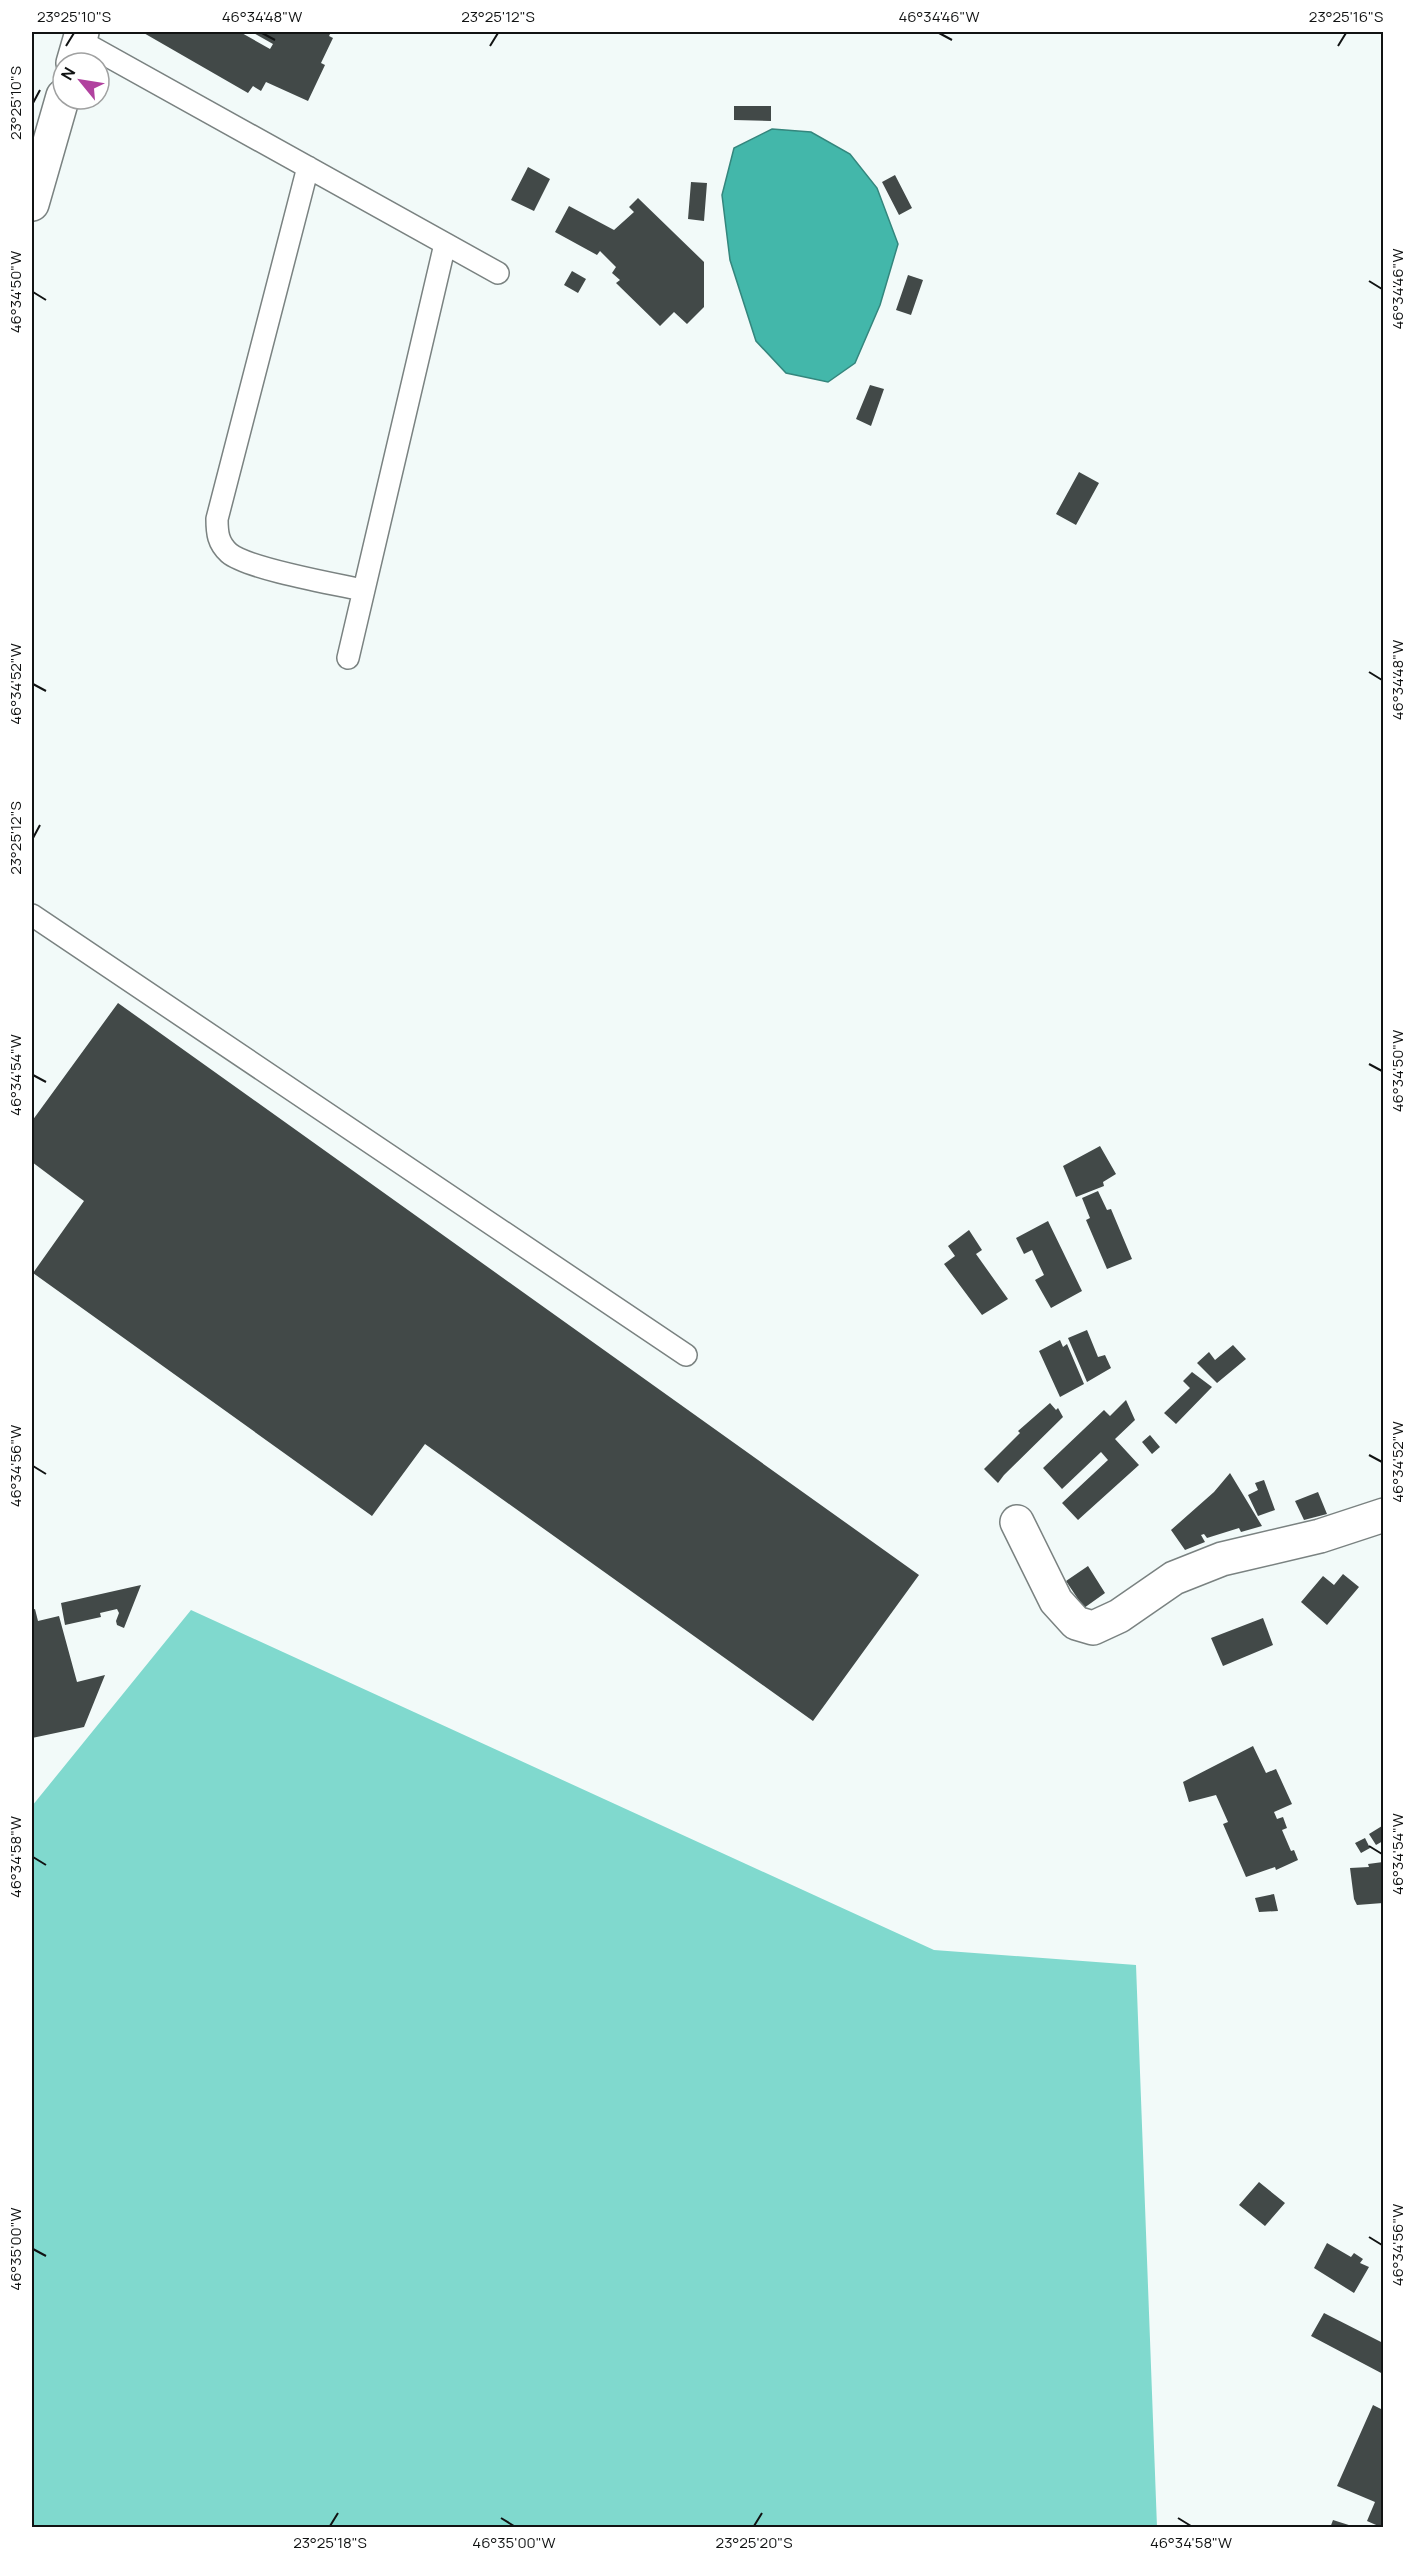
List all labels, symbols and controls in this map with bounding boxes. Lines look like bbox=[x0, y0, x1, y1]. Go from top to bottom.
text: 23°25'10"S bbox=[37, 6, 111, 27]
text: 46°34'48"W bbox=[222, 6, 302, 27]
text: 23°25'12"S bbox=[461, 6, 535, 27]
text: 46°34'46"W bbox=[898, 6, 980, 27]
text: 23°25'16"S bbox=[1309, 6, 1383, 27]
north arrow bbox=[51, 51, 111, 111]
text: N bbox=[56, 63, 80, 84]
text: 23°25'10"S bbox=[5, 66, 26, 140]
text: 46°34'46"W bbox=[1387, 248, 1408, 330]
text: 46°34'50"W bbox=[5, 251, 26, 333]
text: 46°34'48"W bbox=[1387, 640, 1408, 720]
text: 46°34'52"W bbox=[5, 643, 26, 725]
text: 23°25'12"S bbox=[5, 801, 26, 875]
text: 46°34'50"W bbox=[1387, 1030, 1408, 1112]
text: 46°34'54"W bbox=[5, 1034, 26, 1116]
text: 46°34'52"W bbox=[1387, 1421, 1408, 1503]
text: 46°34'56"W bbox=[5, 1425, 26, 1507]
text: 46°34'54"W bbox=[1387, 1813, 1408, 1895]
text: 46°34'58"W bbox=[5, 1816, 26, 1898]
text: 46°34'56"W bbox=[1387, 2204, 1408, 2286]
text: 46°35'00"W bbox=[5, 2207, 26, 2291]
text: 23°25'18"S bbox=[293, 2532, 367, 2553]
text: 46°35'00"W bbox=[472, 2532, 556, 2553]
text: 23°25'20"S bbox=[716, 2532, 792, 2553]
text: 46°34'58"W bbox=[1150, 2532, 1232, 2553]

